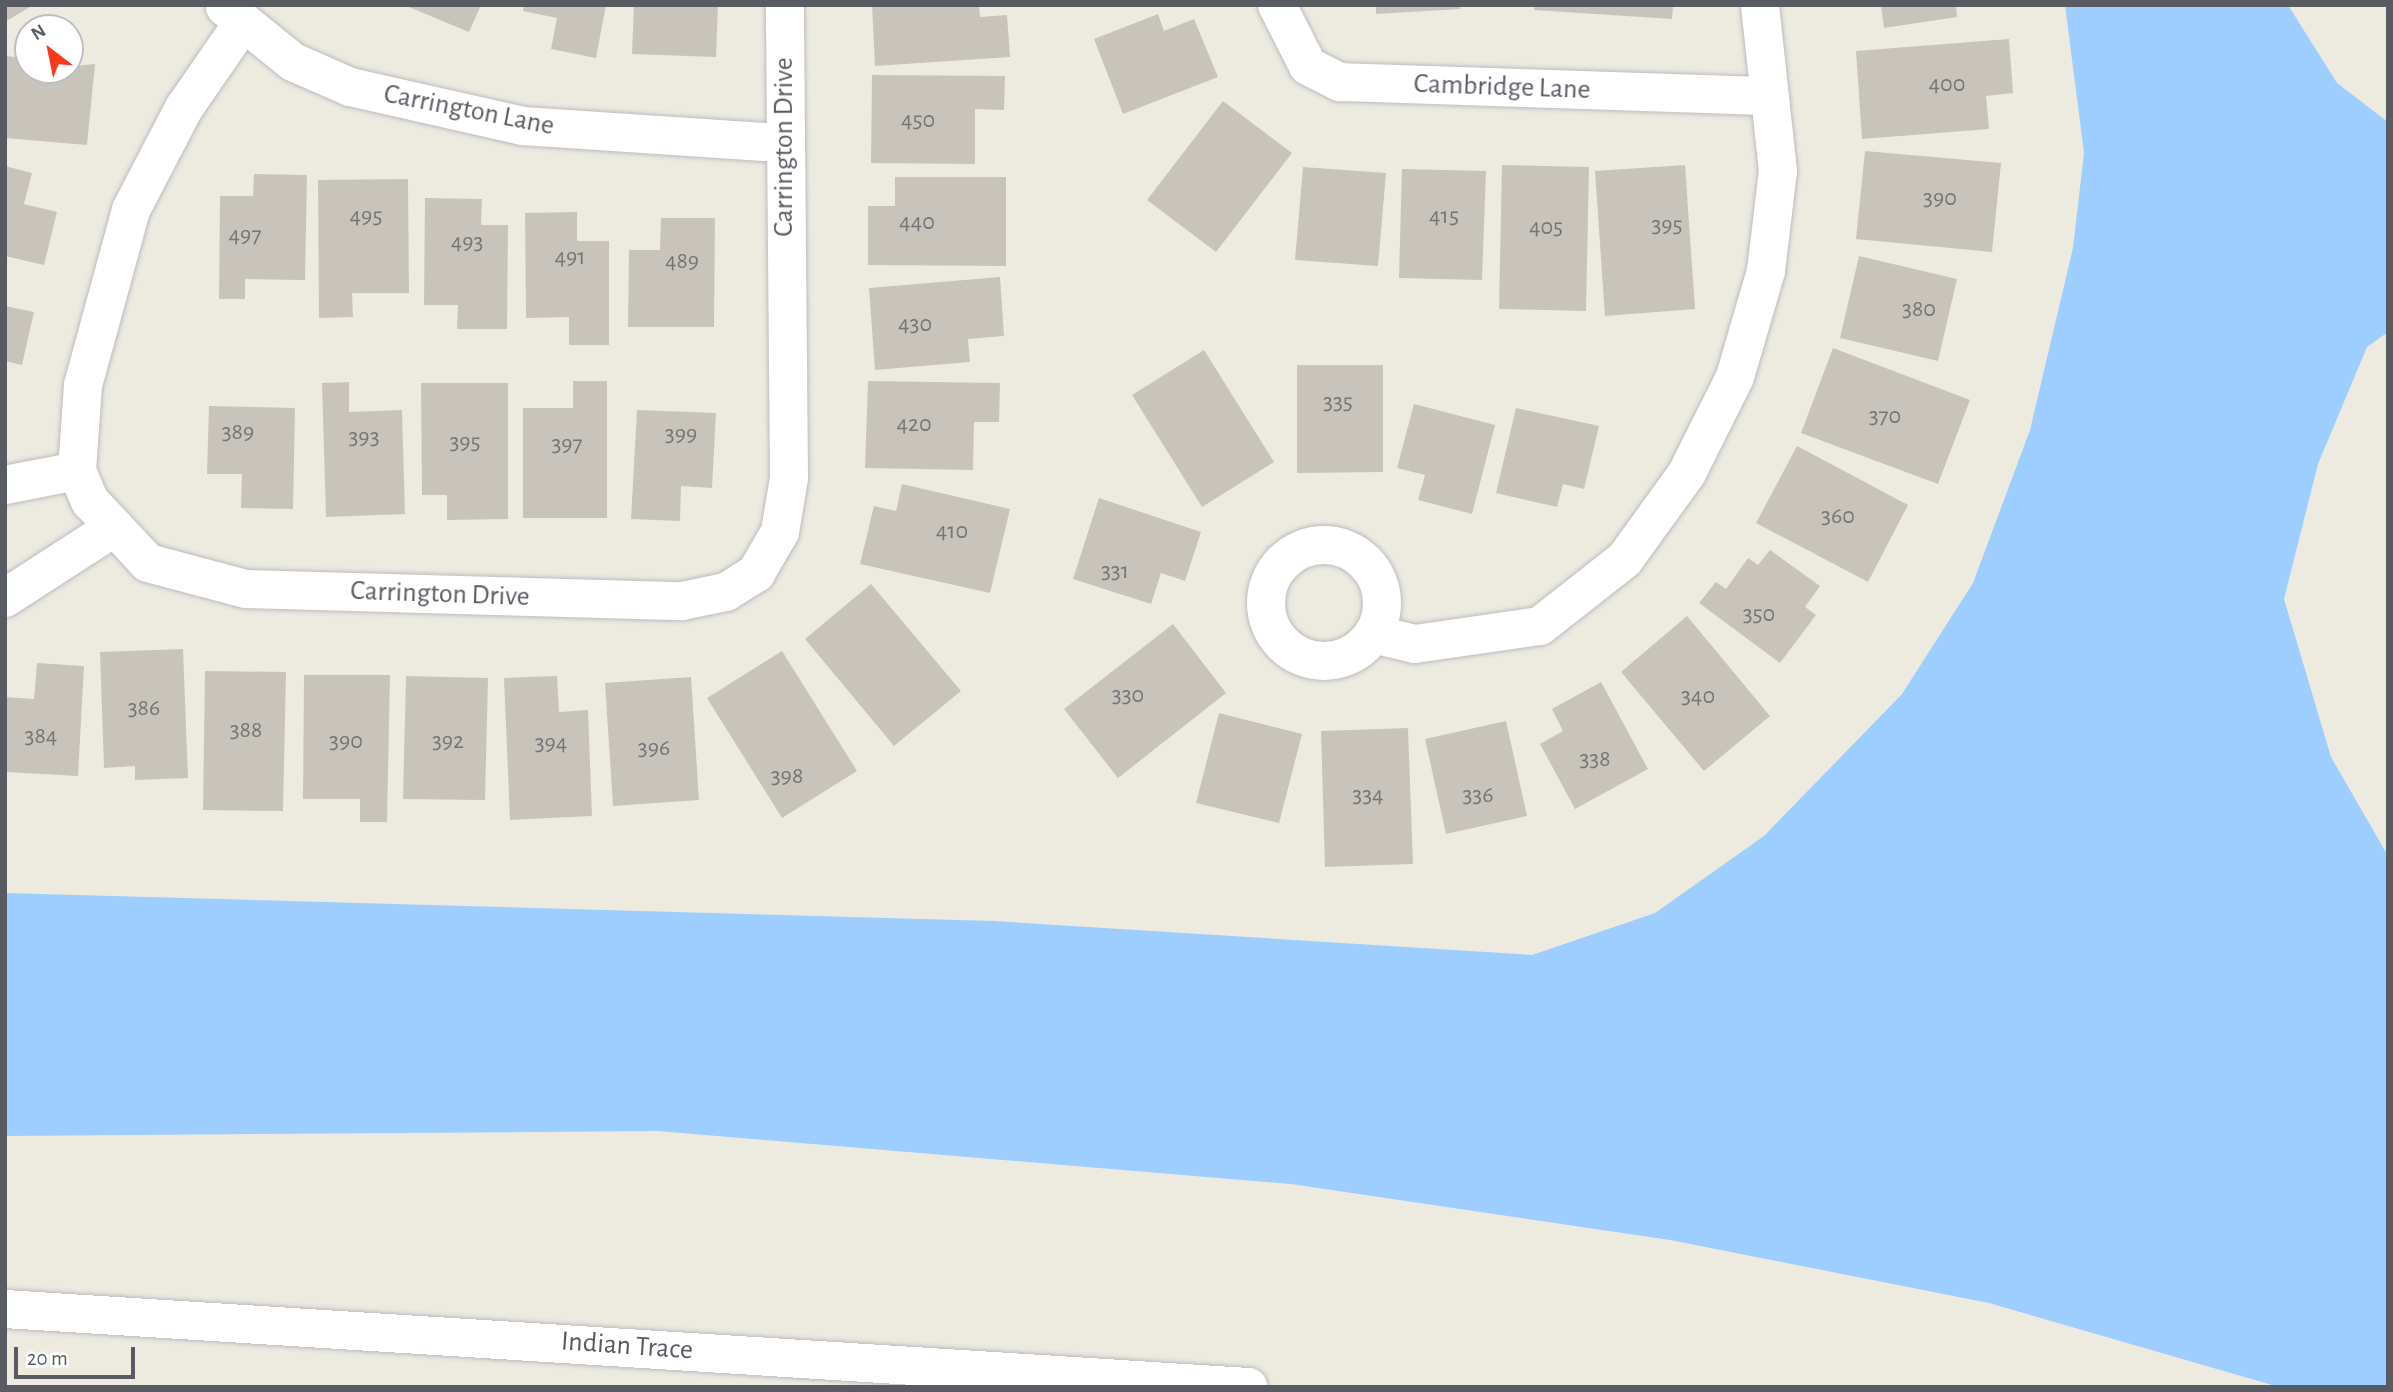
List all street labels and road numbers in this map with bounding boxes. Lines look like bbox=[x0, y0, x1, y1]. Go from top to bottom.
street label: Carrington Drive bbox=[767, 57, 801, 237]
street label: Cambridge Lane bbox=[1413, 67, 1591, 107]
street label: Carrington Lane bbox=[381, 77, 557, 143]
street label: Carrington Drive bbox=[350, 574, 530, 614]
street label: Indian Trace bbox=[560, 1325, 694, 1367]

